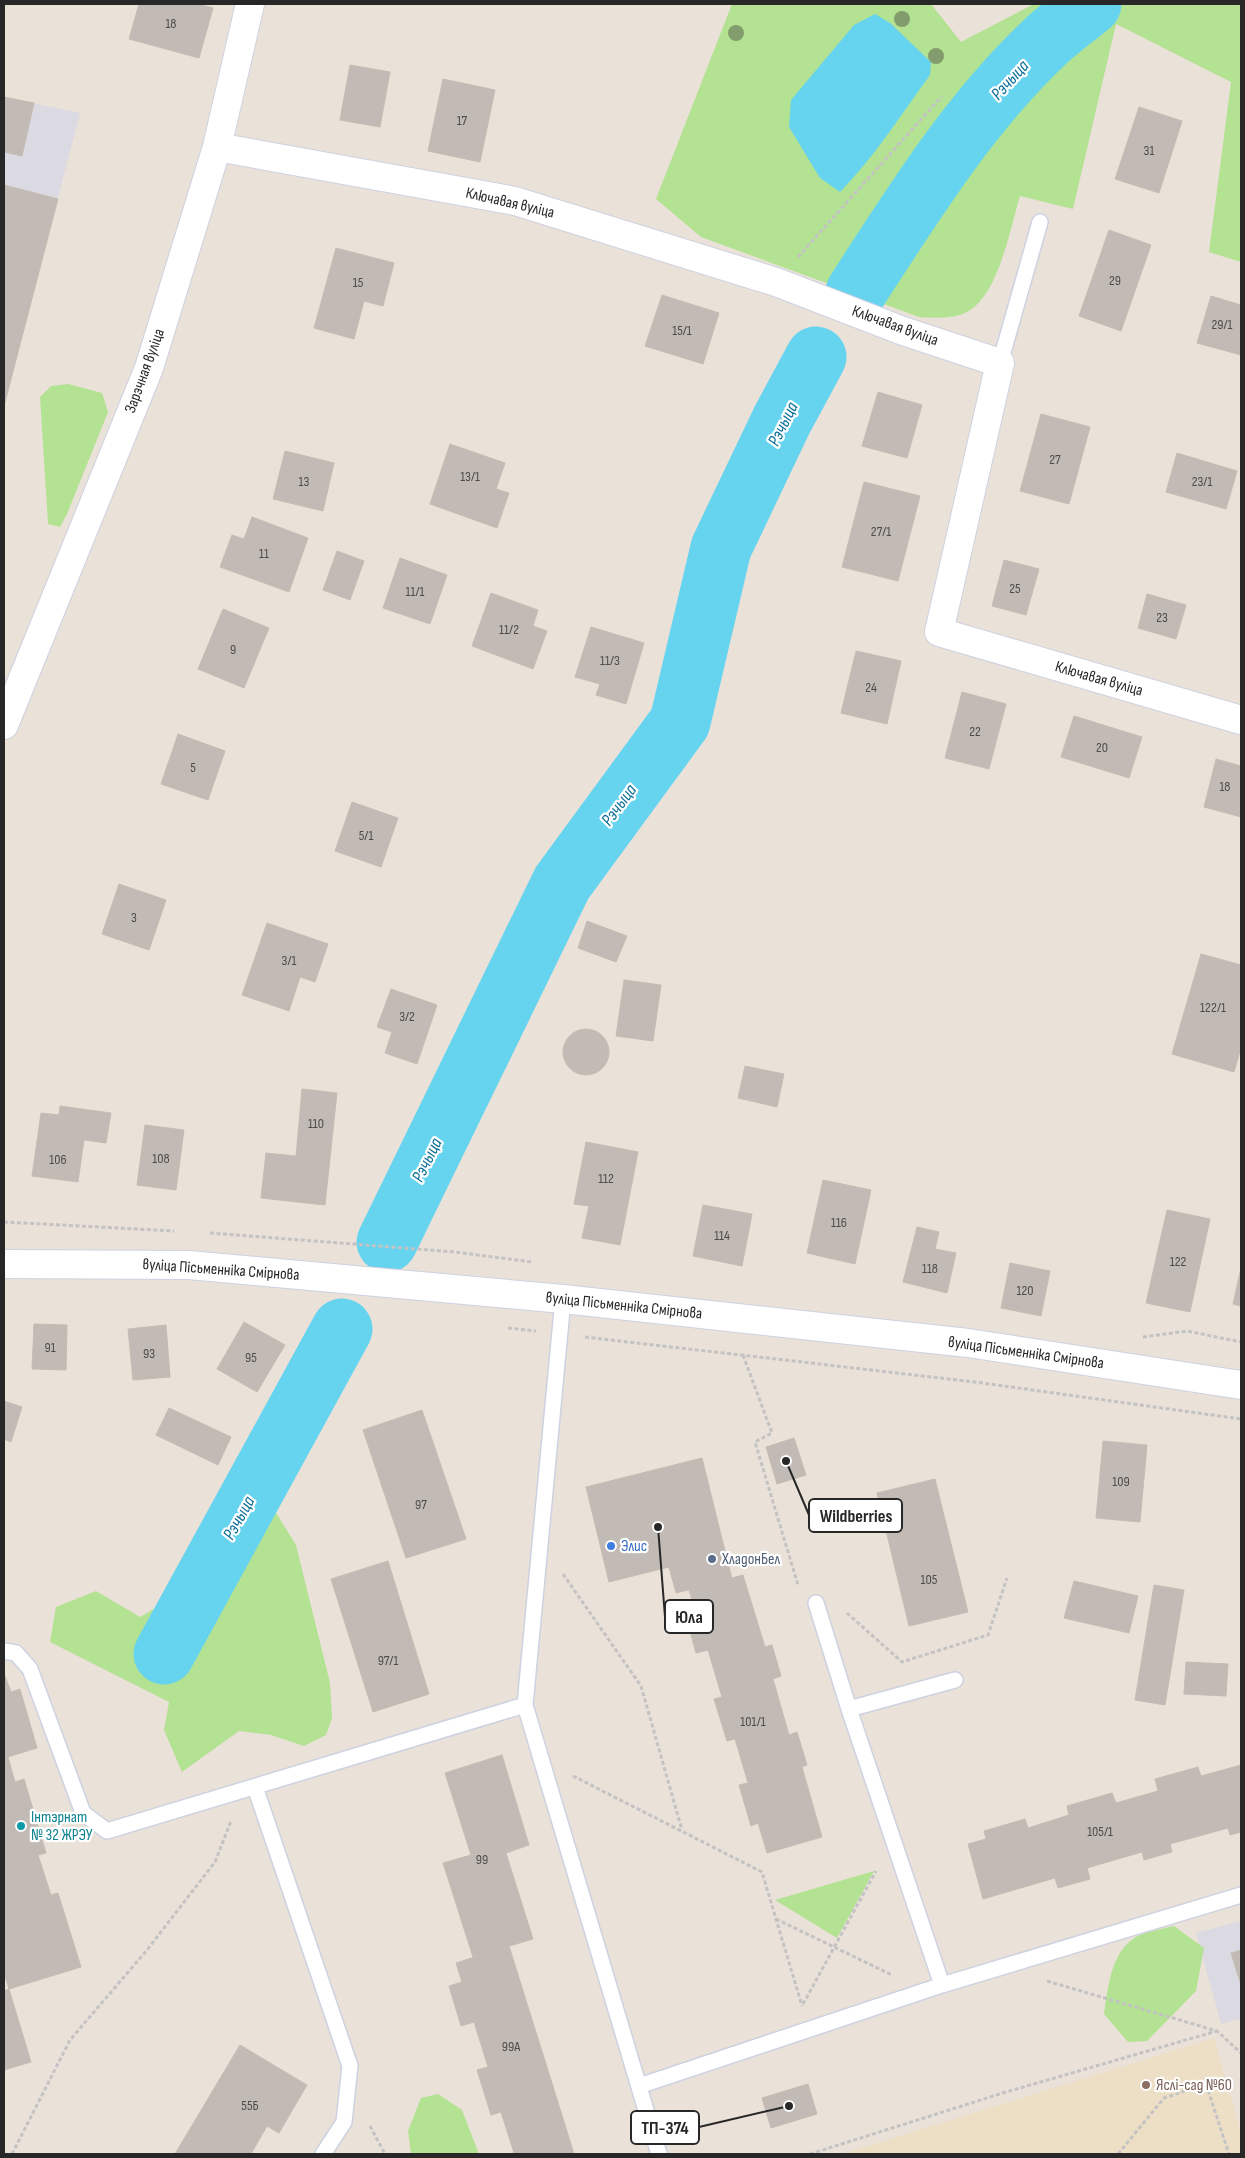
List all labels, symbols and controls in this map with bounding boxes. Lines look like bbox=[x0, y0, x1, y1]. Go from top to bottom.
house number: 18 bbox=[165, 15, 177, 32]
water label: Рэчыца bbox=[987, 55, 1034, 104]
house number: 17 bbox=[457, 112, 468, 129]
house number: 31 bbox=[1144, 142, 1154, 159]
street label: Ключавая вуліца bbox=[464, 184, 556, 222]
house number: 29 bbox=[1109, 272, 1121, 289]
house number: 15 bbox=[353, 274, 364, 291]
street label: Ключавая вуліца bbox=[849, 302, 941, 350]
house number: 29/1 bbox=[1212, 316, 1233, 333]
house number: 15/1 bbox=[672, 322, 692, 339]
street label: Зарэчная вуліца bbox=[121, 326, 169, 416]
water label: Рэчыца bbox=[763, 398, 803, 449]
house number: 27 bbox=[1049, 451, 1061, 468]
house number: 13/1 bbox=[460, 468, 480, 485]
house number: 13 bbox=[299, 473, 310, 490]
house number: 23/1 bbox=[1192, 473, 1212, 490]
house number: 27/1 bbox=[871, 523, 891, 540]
house number: 11 bbox=[259, 545, 269, 562]
house number: 25 bbox=[1009, 580, 1021, 597]
house number: 11/1 bbox=[405, 583, 425, 600]
house number: 23 bbox=[1156, 609, 1168, 626]
house number: 11/2 bbox=[499, 621, 519, 638]
house number: 9 bbox=[230, 641, 236, 658]
house number: 11/3 bbox=[600, 652, 620, 669]
street label: Ключавая вуліца bbox=[1053, 657, 1145, 701]
house number: 24 bbox=[865, 679, 877, 696]
house number: 22 bbox=[969, 723, 981, 740]
house number: 20 bbox=[1096, 739, 1108, 756]
house number: 5 bbox=[190, 759, 196, 776]
house number: 18 bbox=[1219, 778, 1231, 795]
water label: Рэчыца bbox=[597, 780, 642, 830]
house number: 5/1 bbox=[359, 827, 373, 844]
house number: 3 bbox=[131, 909, 137, 926]
house number: 3/1 bbox=[282, 952, 297, 969]
house number: 122/1 bbox=[1200, 999, 1226, 1016]
house number: 3/2 bbox=[399, 1008, 415, 1025]
house number: 110 bbox=[308, 1115, 324, 1132]
water label: Рэчыца bbox=[407, 1134, 447, 1185]
house number: 108 bbox=[152, 1150, 170, 1167]
house number: 106 bbox=[49, 1151, 67, 1168]
house number: 112 bbox=[598, 1170, 614, 1187]
house number: 116 bbox=[831, 1214, 847, 1231]
house number: 114 bbox=[714, 1227, 730, 1244]
house number: 122 bbox=[1170, 1253, 1187, 1270]
street label: вуліца Пісьменніка Смірнова bbox=[142, 1255, 300, 1285]
house number: 118 bbox=[922, 1260, 938, 1277]
house number: 120 bbox=[1016, 1282, 1034, 1299]
street label: вуліца Пісьменніка Смірнова bbox=[545, 1288, 703, 1324]
street label: вуліца Пісьменніка Смірнова bbox=[947, 1333, 1105, 1373]
house number: 91 bbox=[44, 1339, 56, 1356]
house number: 93 bbox=[143, 1345, 155, 1362]
house number: 95 bbox=[245, 1349, 257, 1366]
house number: 109 bbox=[1112, 1473, 1130, 1490]
water label: Рэчыца bbox=[219, 1492, 260, 1543]
house number: 97 bbox=[415, 1496, 427, 1513]
callout: Wildberries bbox=[809, 1499, 902, 1532]
text: Wildberries bbox=[820, 1506, 892, 1527]
place label: Элис bbox=[621, 1537, 647, 1556]
marker: Элис bbox=[605, 1540, 617, 1552]
place label: ХладонБел bbox=[721, 1550, 780, 1569]
marker: ХладонБел bbox=[706, 1553, 718, 1565]
house number: 105 bbox=[921, 1571, 938, 1588]
callout: Юла bbox=[665, 1600, 713, 1633]
text: Юла bbox=[675, 1607, 703, 1628]
house number: 97/1 bbox=[378, 1652, 398, 1669]
house number: 101/1 bbox=[740, 1713, 766, 1730]
place label: Інтэрнат № 32 ЖРЭУ bbox=[31, 1808, 93, 1845]
marker: Інтэрнат № 32 ЖРЭУ bbox=[15, 1820, 27, 1832]
house number: 105/1 bbox=[1087, 1823, 1113, 1840]
house number: 99 bbox=[476, 1851, 488, 1868]
house number: 99А bbox=[502, 2038, 521, 2055]
place label: Яслі-сад №60 bbox=[1156, 2076, 1232, 2095]
marker: Яслі-сад №60 bbox=[1140, 2079, 1152, 2091]
house number: 55Б bbox=[241, 2097, 259, 2114]
callout: ТП-374 bbox=[631, 2111, 699, 2144]
text: ТП-374 bbox=[641, 2118, 689, 2139]

